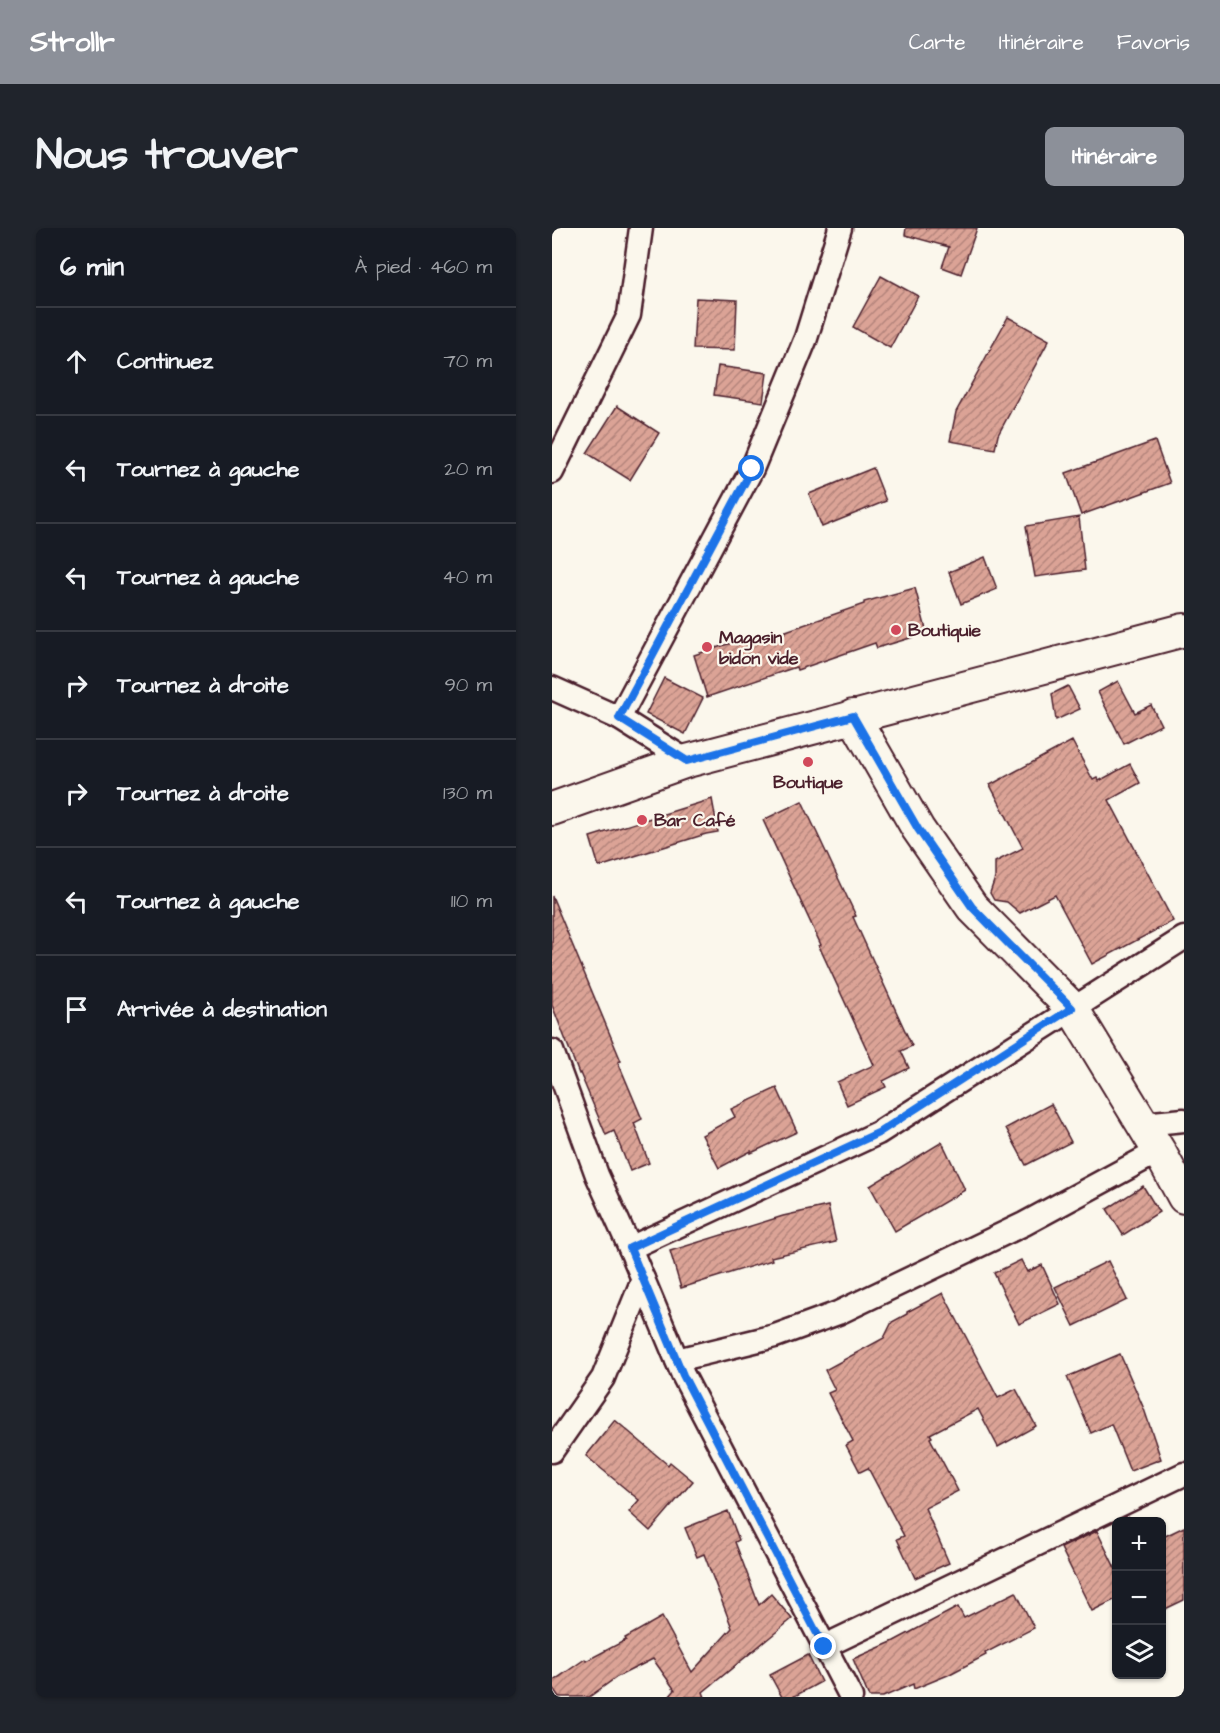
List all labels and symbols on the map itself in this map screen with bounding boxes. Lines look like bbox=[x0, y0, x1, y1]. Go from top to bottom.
route start bbox=[738, 455, 764, 481]
place label: Boutiquie bbox=[908, 618, 981, 643]
marker: Boutiquie bbox=[889, 623, 903, 637]
place label: Magasin bidon vide bbox=[719, 625, 799, 671]
marker: Magasin bidon vide bbox=[700, 640, 714, 654]
marker: Boutique bbox=[801, 755, 815, 769]
place label: Boutique bbox=[773, 770, 843, 795]
place label: Bar Café bbox=[654, 808, 736, 833]
marker: Bar Café bbox=[635, 813, 649, 827]
route end bbox=[810, 1633, 836, 1659]

